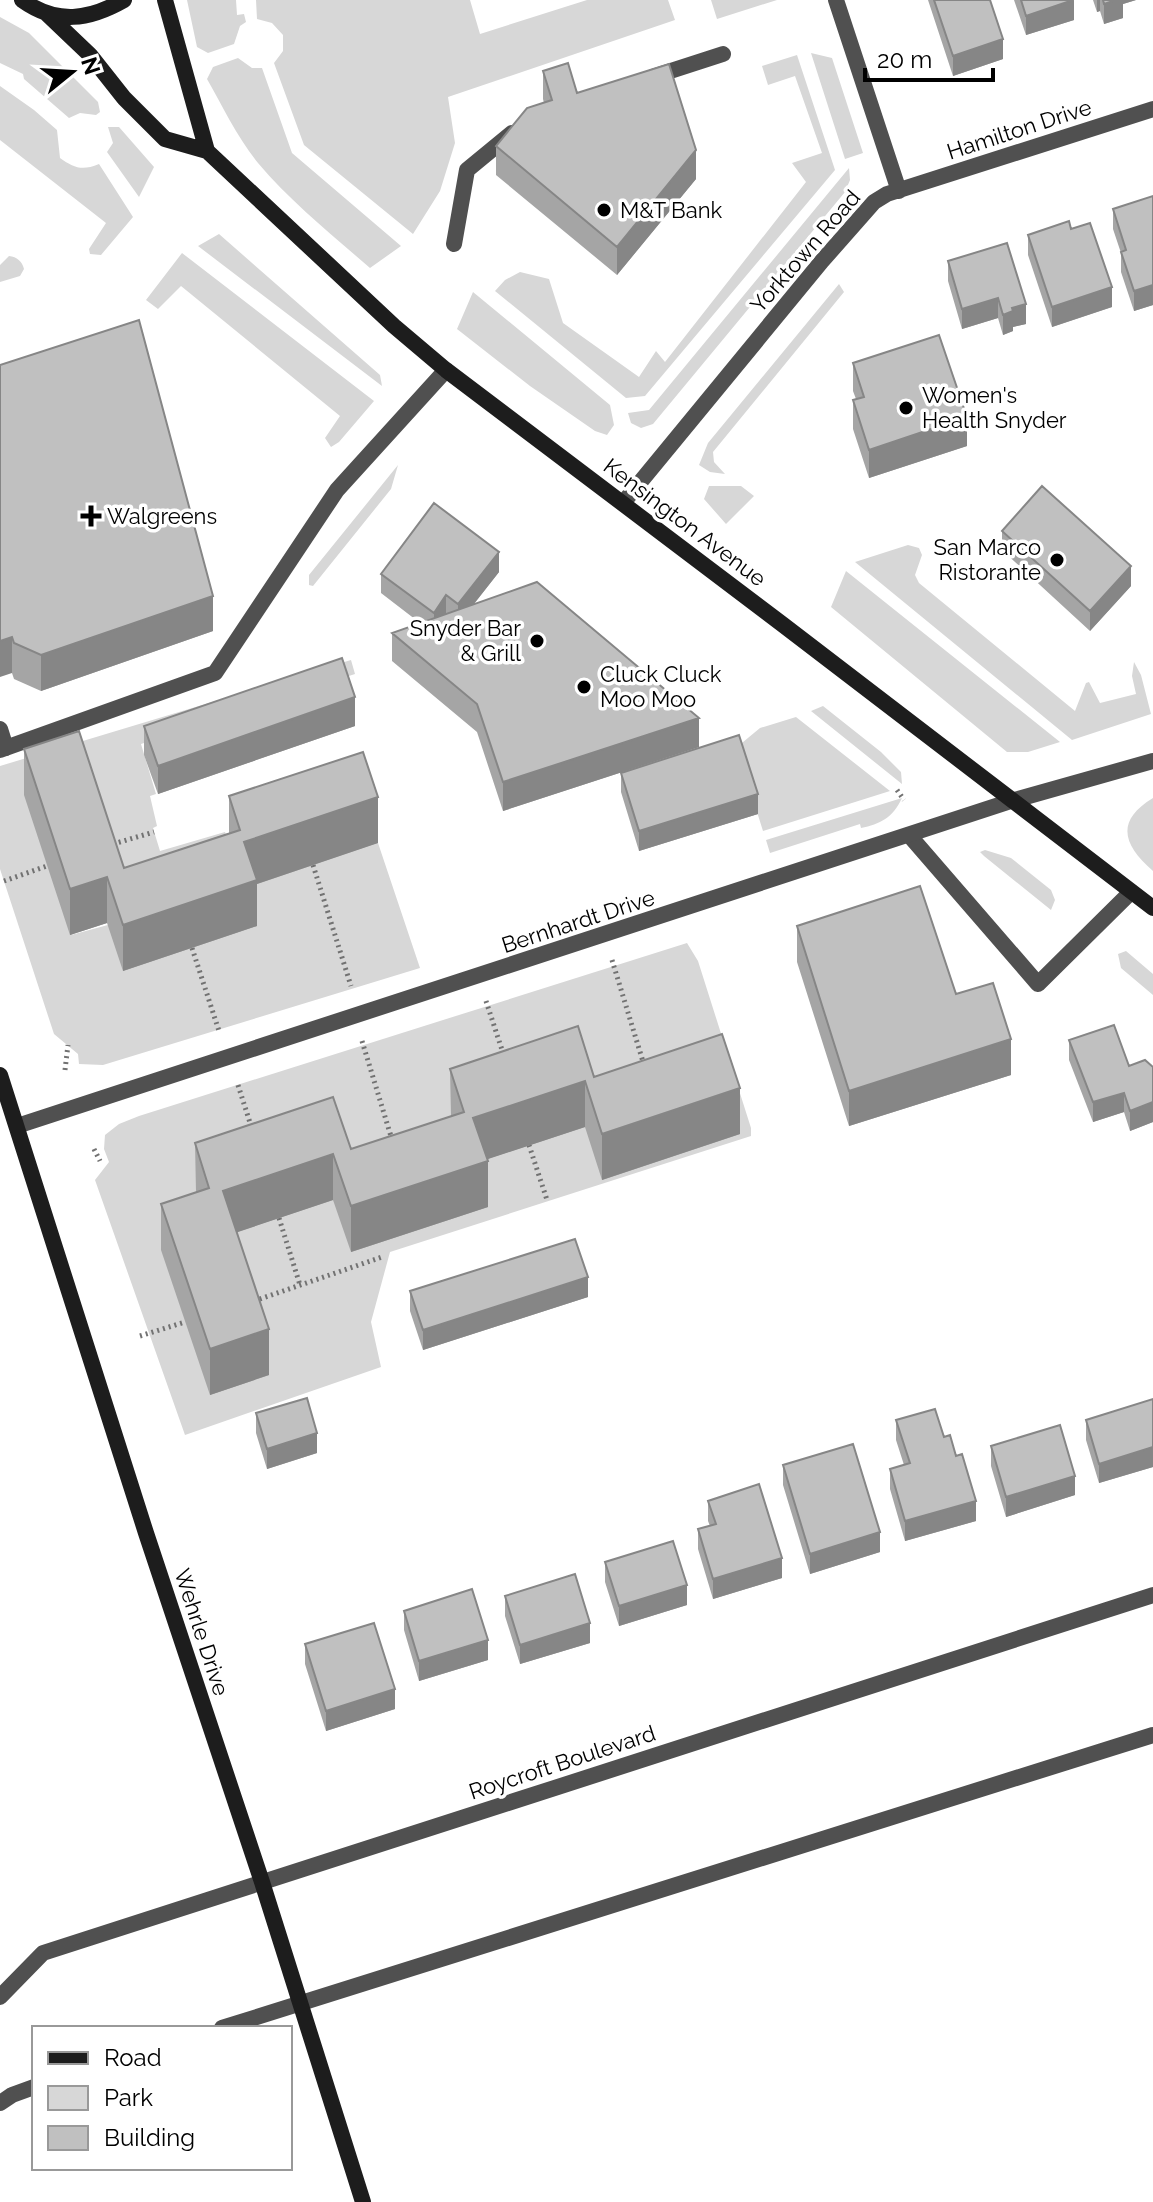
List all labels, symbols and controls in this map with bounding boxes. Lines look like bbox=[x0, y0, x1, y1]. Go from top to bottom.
north arrow bbox=[32, 32, 112, 112]
scale bar bbox=[865, 32, 993, 82]
text: 20 m bbox=[877, 45, 932, 74]
text: N bbox=[76, 54, 106, 78]
street label: Hamilton Drive bbox=[944, 93, 1095, 165]
street label: Yorktown Road bbox=[745, 184, 865, 318]
place label: M&T Bank bbox=[620, 197, 723, 223]
marker: M&T Bank bbox=[595, 201, 613, 219]
place label: Women's Health Snyder bbox=[922, 382, 1067, 433]
marker: Women's Health Snyder bbox=[897, 399, 915, 417]
street label: Kensington Avenue bbox=[599, 453, 771, 591]
place label: Walgreens bbox=[107, 503, 217, 529]
marker: Walgreens bbox=[82, 507, 100, 525]
place label: San Marco Ristorante bbox=[934, 534, 1041, 585]
marker: San Marco Ristorante bbox=[1048, 551, 1066, 569]
place label: Snyder Bar & Grill bbox=[410, 615, 521, 666]
marker: Snyder Bar & Grill bbox=[528, 632, 546, 650]
place label: Cluck Cluck Moo Moo bbox=[600, 661, 722, 712]
marker: Cluck Cluck Moo Moo bbox=[575, 678, 593, 696]
street label: Bernhardt Drive bbox=[498, 884, 658, 958]
street label: Wehrle Drive bbox=[169, 1565, 235, 1699]
street label: Roycroft Boulevard bbox=[465, 1720, 659, 1804]
legend bbox=[32, 2026, 292, 2170]
text: Road bbox=[104, 2043, 162, 2072]
text: Park bbox=[104, 2083, 153, 2112]
text: Building bbox=[104, 2123, 195, 2152]

